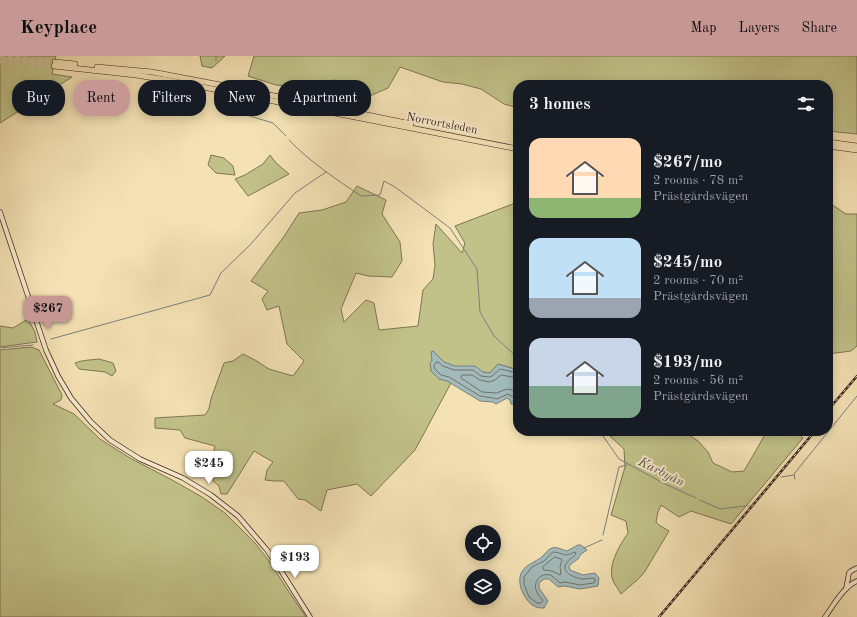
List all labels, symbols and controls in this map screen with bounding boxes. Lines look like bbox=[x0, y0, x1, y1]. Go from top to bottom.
text: Keyplace bbox=[20, 19, 97, 38]
text: Map bbox=[691, 21, 717, 35]
text: Layers bbox=[739, 21, 780, 35]
text: Share bbox=[802, 21, 837, 35]
chip: Buy bbox=[12, 80, 65, 116]
chip: Rent bbox=[73, 80, 130, 116]
chip: Filters bbox=[138, 80, 206, 116]
chip: New bbox=[214, 80, 270, 116]
chip: Apartment bbox=[278, 80, 371, 116]
icon: filters bbox=[795, 93, 817, 115]
text: 3 homes bbox=[529, 96, 591, 113]
street label: Norrortsleden bbox=[405, 111, 479, 137]
icon: home bbox=[561, 154, 609, 202]
text: $267/mo bbox=[653, 154, 722, 171]
text: 2 rooms · 78 m² bbox=[653, 174, 743, 187]
text: Prästgårdsvägen bbox=[653, 190, 748, 203]
icon: home bbox=[561, 254, 609, 302]
text: $245/mo bbox=[653, 254, 722, 271]
text: 2 rooms · 70 m² bbox=[653, 274, 743, 287]
text: Prästgårdsvägen bbox=[653, 290, 748, 303]
pin: $267 bbox=[24, 296, 72, 330]
text: $267 bbox=[33, 302, 63, 315]
icon: home bbox=[561, 354, 609, 402]
text: $193/mo bbox=[653, 354, 722, 371]
text: 2 rooms · 56 m² bbox=[653, 374, 743, 387]
text: Prästgårdsvägen bbox=[653, 390, 748, 403]
pin: $245 bbox=[185, 451, 233, 485]
water label: Karbyån bbox=[635, 455, 687, 490]
text: $245 bbox=[194, 457, 224, 470]
map controls bbox=[465, 525, 501, 605]
button: locate bbox=[465, 525, 501, 561]
pin: $193 bbox=[271, 545, 319, 579]
text: $193 bbox=[280, 551, 310, 564]
button: layers bbox=[465, 569, 501, 605]

